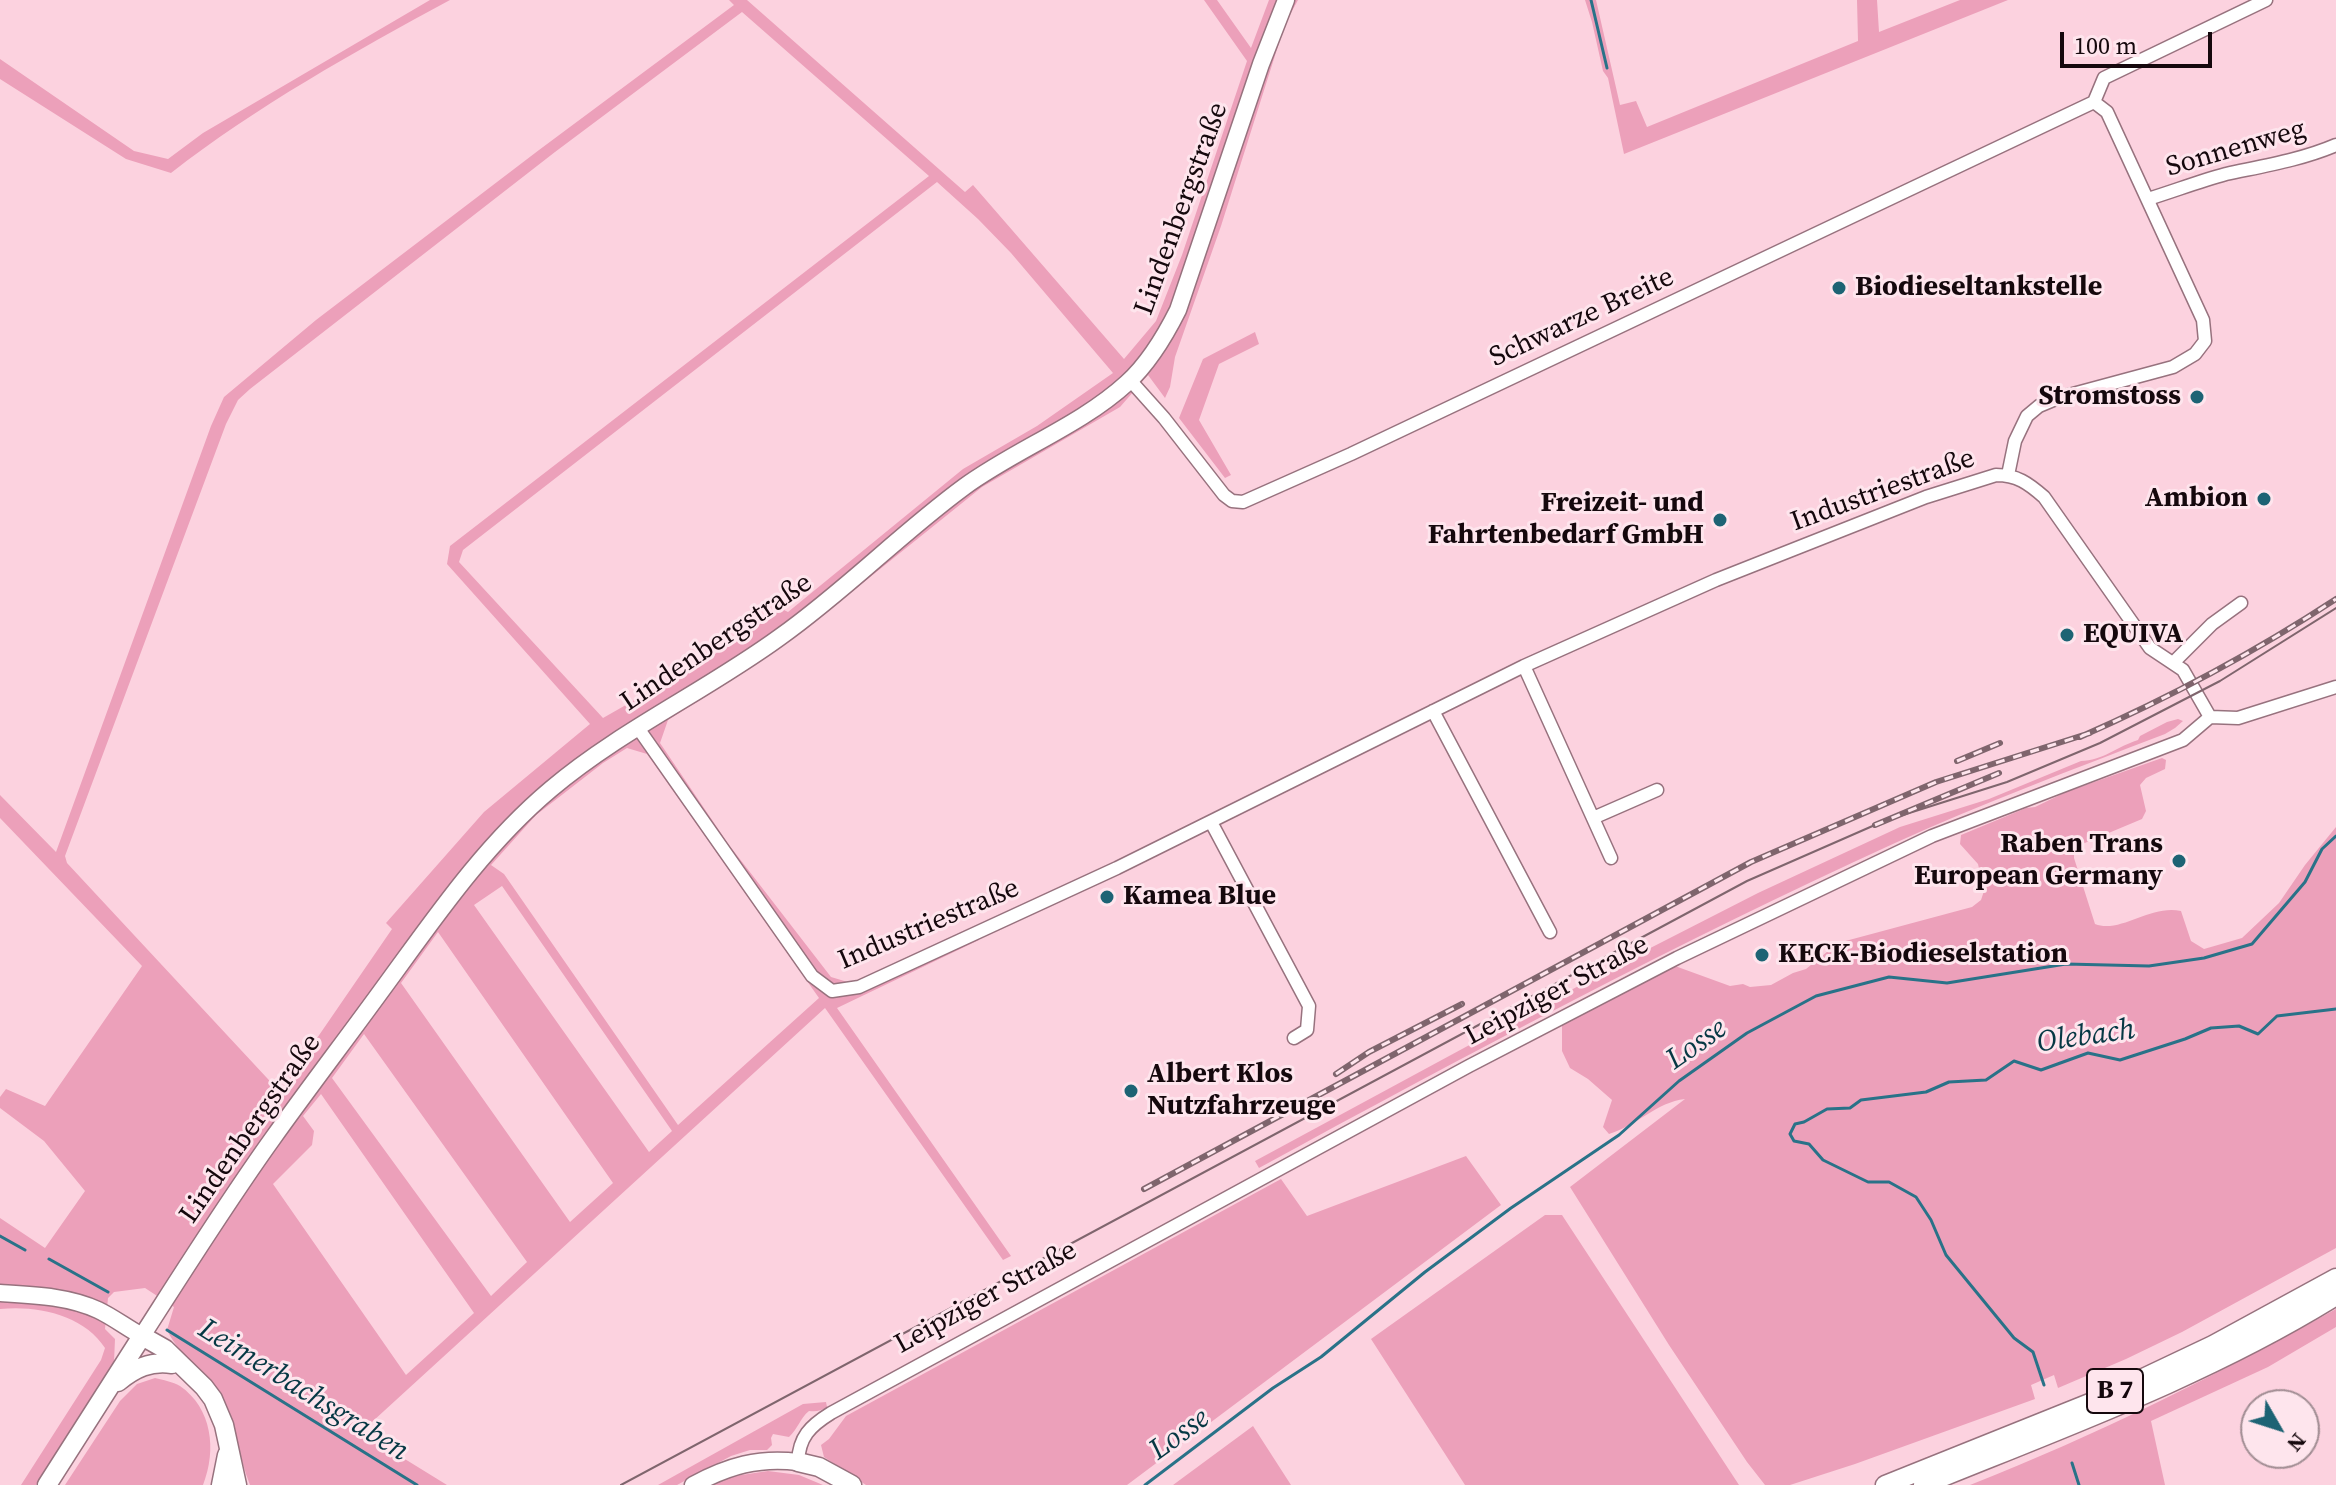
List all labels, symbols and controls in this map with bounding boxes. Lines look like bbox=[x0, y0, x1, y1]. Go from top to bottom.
scale bar bbox=[2064, 16, 2216, 66]
text: 100 m bbox=[2074, 29, 2137, 62]
street label: Lindenbergstraße bbox=[1128, 98, 1236, 320]
street label: Sonnenweg bbox=[2162, 113, 2310, 185]
street label: Schwarze Breite bbox=[1485, 261, 1679, 375]
place label: Biodieseltankstelle bbox=[1855, 271, 2102, 305]
marker: Biodieseltankstelle bbox=[1830, 279, 1848, 297]
place label: Stromstoss bbox=[2038, 380, 2181, 414]
marker: Stromstoss bbox=[2188, 388, 2206, 406]
street label: Industriestraße bbox=[1787, 442, 1979, 540]
place label: Ambion bbox=[2145, 482, 2248, 516]
place label: Freizeit- und Fahrtenbedarf GmbH bbox=[1428, 487, 1704, 553]
marker: Ambion bbox=[2255, 490, 2273, 508]
marker: Freizeit- und Fahrtenbedarf GmbH bbox=[1711, 511, 1729, 529]
street label: Lindenbergstraße bbox=[615, 567, 819, 719]
place label: EQUIVA bbox=[2083, 618, 2183, 652]
marker: EQUIVA bbox=[2058, 626, 2076, 644]
place label: Raben Trans European Germany bbox=[1914, 828, 2163, 894]
marker: Raben Trans European Germany bbox=[2170, 852, 2188, 870]
street label: Industriestraße bbox=[834, 872, 1024, 978]
place label: Kamea Blue bbox=[1123, 880, 1276, 914]
marker: Kamea Blue bbox=[1098, 888, 1116, 906]
street label: Leipziger Straße bbox=[1459, 928, 1655, 1054]
place label: KECK-Biodieselstation bbox=[1778, 938, 2068, 972]
marker: KECK-Biodieselstation bbox=[1753, 946, 1771, 964]
water label: Losse bbox=[1660, 1011, 1734, 1079]
water label: Olebach bbox=[2035, 1012, 2137, 1062]
street label: Lindenbergstraße bbox=[173, 1028, 329, 1230]
place label: Albert Klos Nutzfahrzeuge bbox=[1147, 1058, 1336, 1124]
marker: Albert Klos Nutzfahrzeuge bbox=[1122, 1082, 1140, 1100]
street label: Leipziger Straße bbox=[889, 1234, 1083, 1362]
water label: Leimerbachsgraben bbox=[191, 1312, 415, 1470]
road number: B 7 bbox=[2087, 1369, 2143, 1413]
north arrow bbox=[2240, 1389, 2320, 1469]
water label: Losse bbox=[1143, 1401, 1217, 1469]
text: N bbox=[2280, 1427, 2314, 1459]

